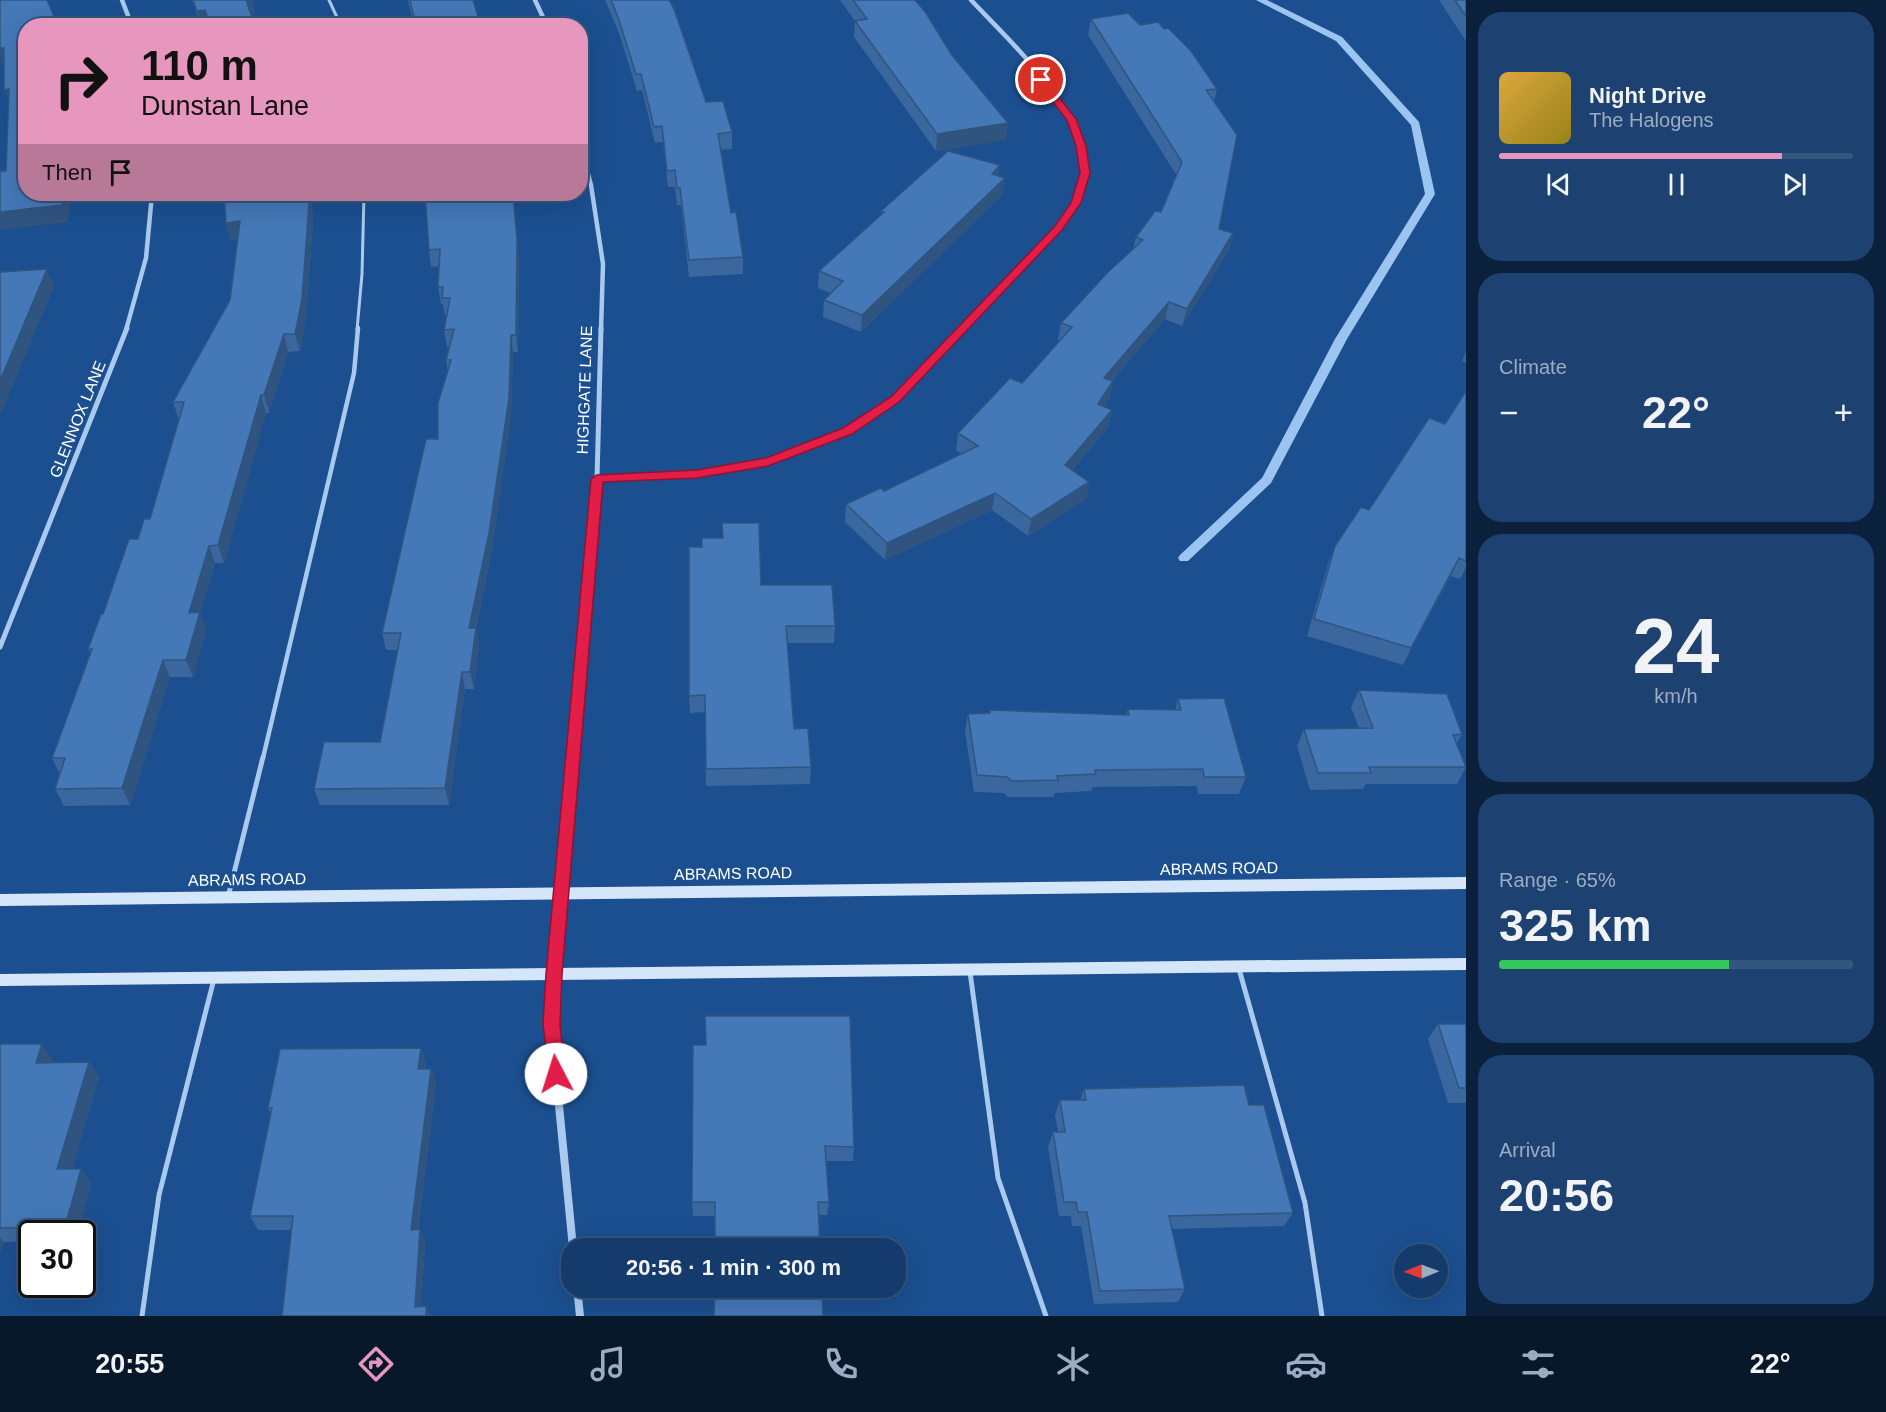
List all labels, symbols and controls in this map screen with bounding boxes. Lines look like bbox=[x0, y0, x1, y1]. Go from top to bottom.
icon: right bbox=[42, 42, 120, 120]
text: 110 m bbox=[141, 42, 258, 89]
pin bbox=[1015, 54, 1066, 105]
icon: arrive bbox=[1024, 63, 1057, 96]
text: Night Drive bbox=[1589, 83, 1706, 108]
text: Dunstan Lane bbox=[141, 91, 309, 121]
text: The Halogens bbox=[1589, 109, 1714, 131]
icon: arrive bbox=[104, 156, 137, 189]
text: Then bbox=[42, 160, 92, 185]
icon: previous bbox=[1542, 168, 1575, 201]
icon: pause bbox=[1660, 168, 1693, 201]
icon: next bbox=[1778, 168, 1811, 201]
street label: HIGHGATE LANE bbox=[574, 325, 595, 455]
text: Climate bbox=[1499, 356, 1567, 378]
street label: GLENNOX LANE bbox=[46, 358, 109, 480]
text: 22° bbox=[1642, 387, 1710, 438]
text: − bbox=[1499, 394, 1518, 431]
text: + bbox=[1834, 394, 1853, 431]
text: 24 bbox=[1633, 602, 1719, 690]
text: km/h bbox=[1654, 685, 1698, 707]
street label: ABRAMS ROAD bbox=[1160, 859, 1278, 878]
street label: ABRAMS ROAD bbox=[674, 864, 792, 883]
text: Range · 65% bbox=[1499, 869, 1616, 891]
street label: ABRAMS ROAD bbox=[188, 870, 306, 889]
text: 325 km bbox=[1499, 900, 1652, 951]
position arrow bbox=[524, 1042, 588, 1106]
text: Arrival bbox=[1499, 1139, 1556, 1161]
text: 20:56 bbox=[1499, 1170, 1614, 1221]
speed limit sign: 30 bbox=[18, 1220, 96, 1298]
north arrow bbox=[1394, 1244, 1448, 1298]
map controls bbox=[1394, 1244, 1448, 1298]
text: 20:56 · 1 min · 300 m bbox=[626, 1255, 841, 1280]
icon: directions bbox=[355, 1343, 397, 1385]
icon: music bbox=[587, 1343, 629, 1385]
icon: phone bbox=[820, 1343, 862, 1385]
icon: climate bbox=[1052, 1343, 1094, 1385]
icon: car bbox=[1285, 1343, 1327, 1385]
icon: filters bbox=[1517, 1343, 1559, 1385]
text: 20:55 bbox=[95, 1349, 164, 1379]
text: 22° bbox=[1750, 1349, 1791, 1379]

